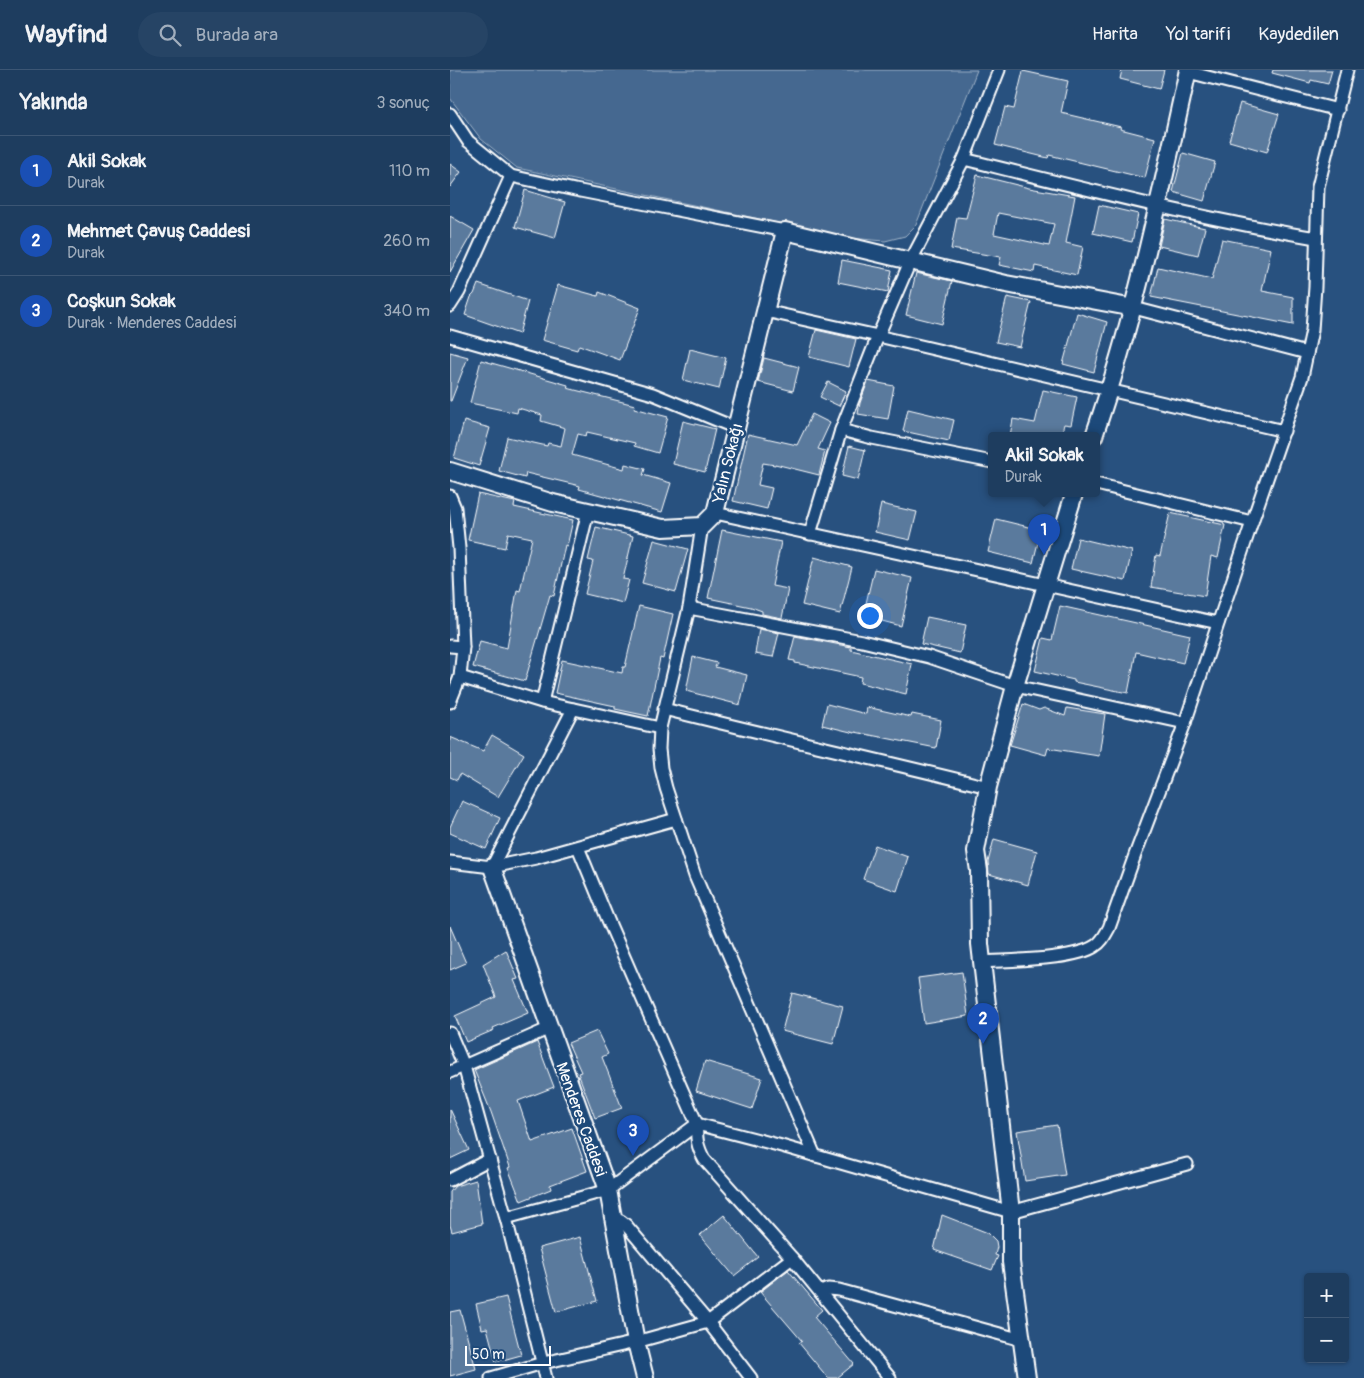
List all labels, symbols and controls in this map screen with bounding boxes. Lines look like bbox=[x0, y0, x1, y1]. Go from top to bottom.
search box bbox=[138, 12, 488, 57]
text: Wayfind bbox=[25, 20, 108, 49]
icon: search bbox=[156, 21, 184, 49]
text: Burada ara bbox=[196, 23, 278, 47]
text: Harita bbox=[1092, 23, 1138, 46]
text: Yol tarifi bbox=[1166, 23, 1230, 46]
text: Kaydedilen bbox=[1258, 23, 1339, 46]
text: Yakında bbox=[20, 89, 87, 116]
text: 3 sonuç bbox=[377, 93, 430, 113]
text: Akil Sokak bbox=[67, 149, 146, 173]
text: 1 bbox=[33, 161, 39, 181]
text: 110 m bbox=[389, 161, 430, 181]
text: Durak bbox=[67, 173, 105, 193]
text: Mehmet Çavuş Caddesi bbox=[67, 219, 250, 243]
text: 2 bbox=[32, 231, 40, 251]
text: 260 m bbox=[383, 231, 430, 251]
text: Durak bbox=[67, 243, 105, 263]
text: Coşkun Sokak bbox=[67, 289, 176, 313]
text: 3 bbox=[32, 301, 40, 321]
text: 340 m bbox=[383, 301, 430, 321]
text: Durak · Menderes Caddesi bbox=[67, 313, 237, 333]
street label: Yalın Sokağı bbox=[708, 421, 748, 506]
popup bbox=[988, 432, 1100, 497]
text: Akil Sokak bbox=[1004, 443, 1084, 467]
text: Durak bbox=[1004, 467, 1042, 487]
pin: 1 bbox=[1028, 514, 1060, 555]
your location bbox=[857, 603, 883, 629]
pin: 2 bbox=[967, 1003, 999, 1044]
street label: Menderes Caddesi bbox=[551, 1060, 611, 1179]
pin: 3 bbox=[617, 1115, 649, 1156]
map controls bbox=[1304, 1273, 1349, 1363]
button: + bbox=[1304, 1273, 1349, 1318]
button: − bbox=[1304, 1318, 1349, 1363]
scale bar bbox=[465, 1343, 551, 1366]
text: 50 m bbox=[472, 1346, 505, 1363]

